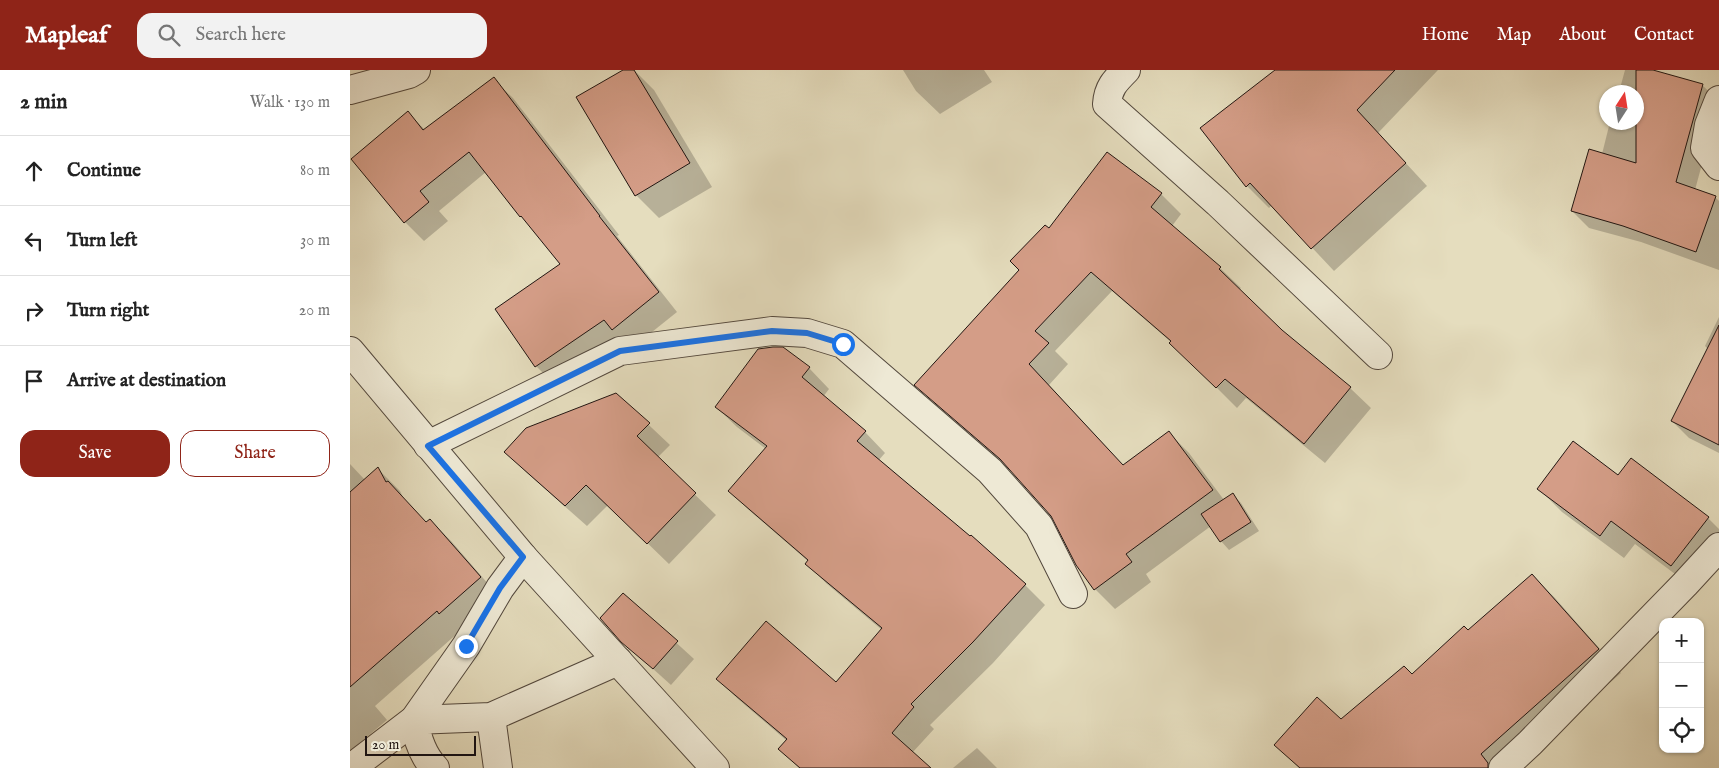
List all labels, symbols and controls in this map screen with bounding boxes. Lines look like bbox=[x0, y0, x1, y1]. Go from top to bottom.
search box bbox=[137, 13, 487, 58]
text: Mapleaf bbox=[25, 20, 107, 51]
icon: search bbox=[155, 21, 183, 49]
text: Search here bbox=[195, 23, 286, 47]
text: Home bbox=[1422, 24, 1469, 47]
text: Map bbox=[1497, 24, 1531, 47]
text: About bbox=[1559, 24, 1606, 47]
text: Contact bbox=[1634, 24, 1694, 47]
north arrow bbox=[1599, 85, 1644, 130]
text: 2 min bbox=[20, 89, 67, 116]
text: Walk · 130 m bbox=[250, 93, 330, 113]
icon: ahead bbox=[20, 157, 48, 185]
text: Continue bbox=[67, 159, 141, 183]
text: 80 m bbox=[300, 161, 330, 181]
icon: left bbox=[20, 227, 48, 255]
text: Turn left bbox=[67, 229, 138, 253]
text: 30 m bbox=[300, 231, 330, 251]
icon: right bbox=[20, 297, 48, 325]
text: Turn right bbox=[67, 299, 149, 323]
text: 20 m bbox=[299, 301, 330, 321]
route start bbox=[832, 333, 855, 356]
icon: arrive bbox=[20, 367, 48, 395]
text: Arrive at destination bbox=[67, 369, 226, 393]
button: Save bbox=[20, 430, 170, 477]
button: Share bbox=[180, 430, 330, 477]
map controls bbox=[1659, 618, 1704, 753]
button: + bbox=[1659, 618, 1704, 663]
route end bbox=[455, 635, 478, 658]
button: − bbox=[1659, 663, 1704, 708]
button: locate bbox=[1659, 708, 1704, 753]
scale bar bbox=[365, 733, 476, 756]
text: 20 m bbox=[372, 736, 399, 754]

